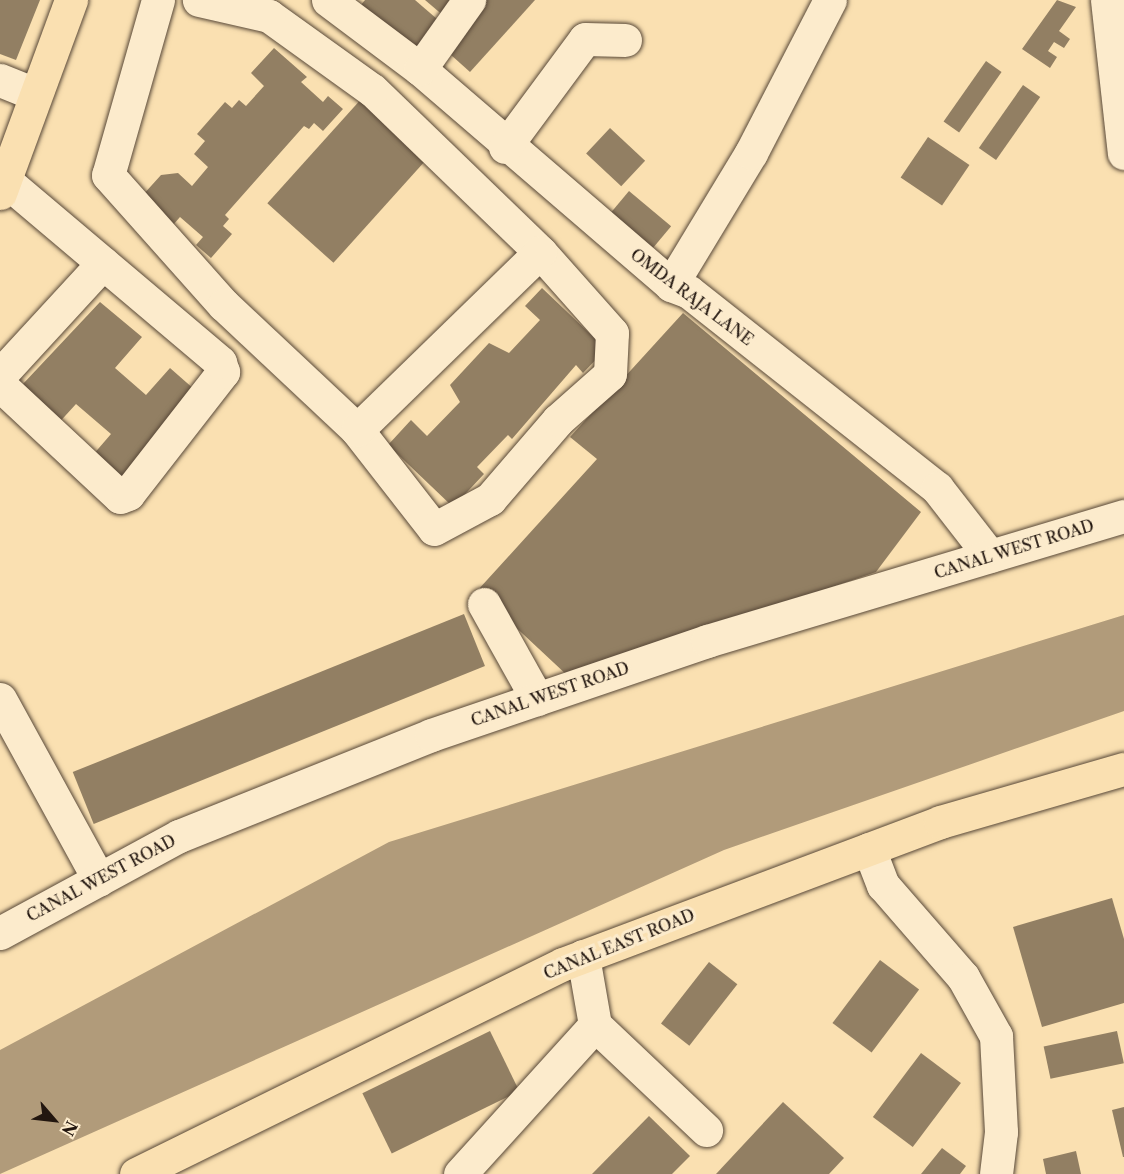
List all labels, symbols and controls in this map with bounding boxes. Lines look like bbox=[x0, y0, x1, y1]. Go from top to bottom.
street label: OMDA RAJA LANE bbox=[626, 244, 758, 350]
street label: CANAL WEST ROAD bbox=[931, 515, 1097, 583]
street label: CANAL WEST ROAD bbox=[468, 658, 632, 730]
street label: CANAL WEST ROAD bbox=[23, 830, 179, 926]
street label: CANAL EAST ROAD bbox=[540, 905, 698, 983]
north arrow bbox=[24, 1090, 84, 1150]
text: N bbox=[58, 1118, 82, 1139]

